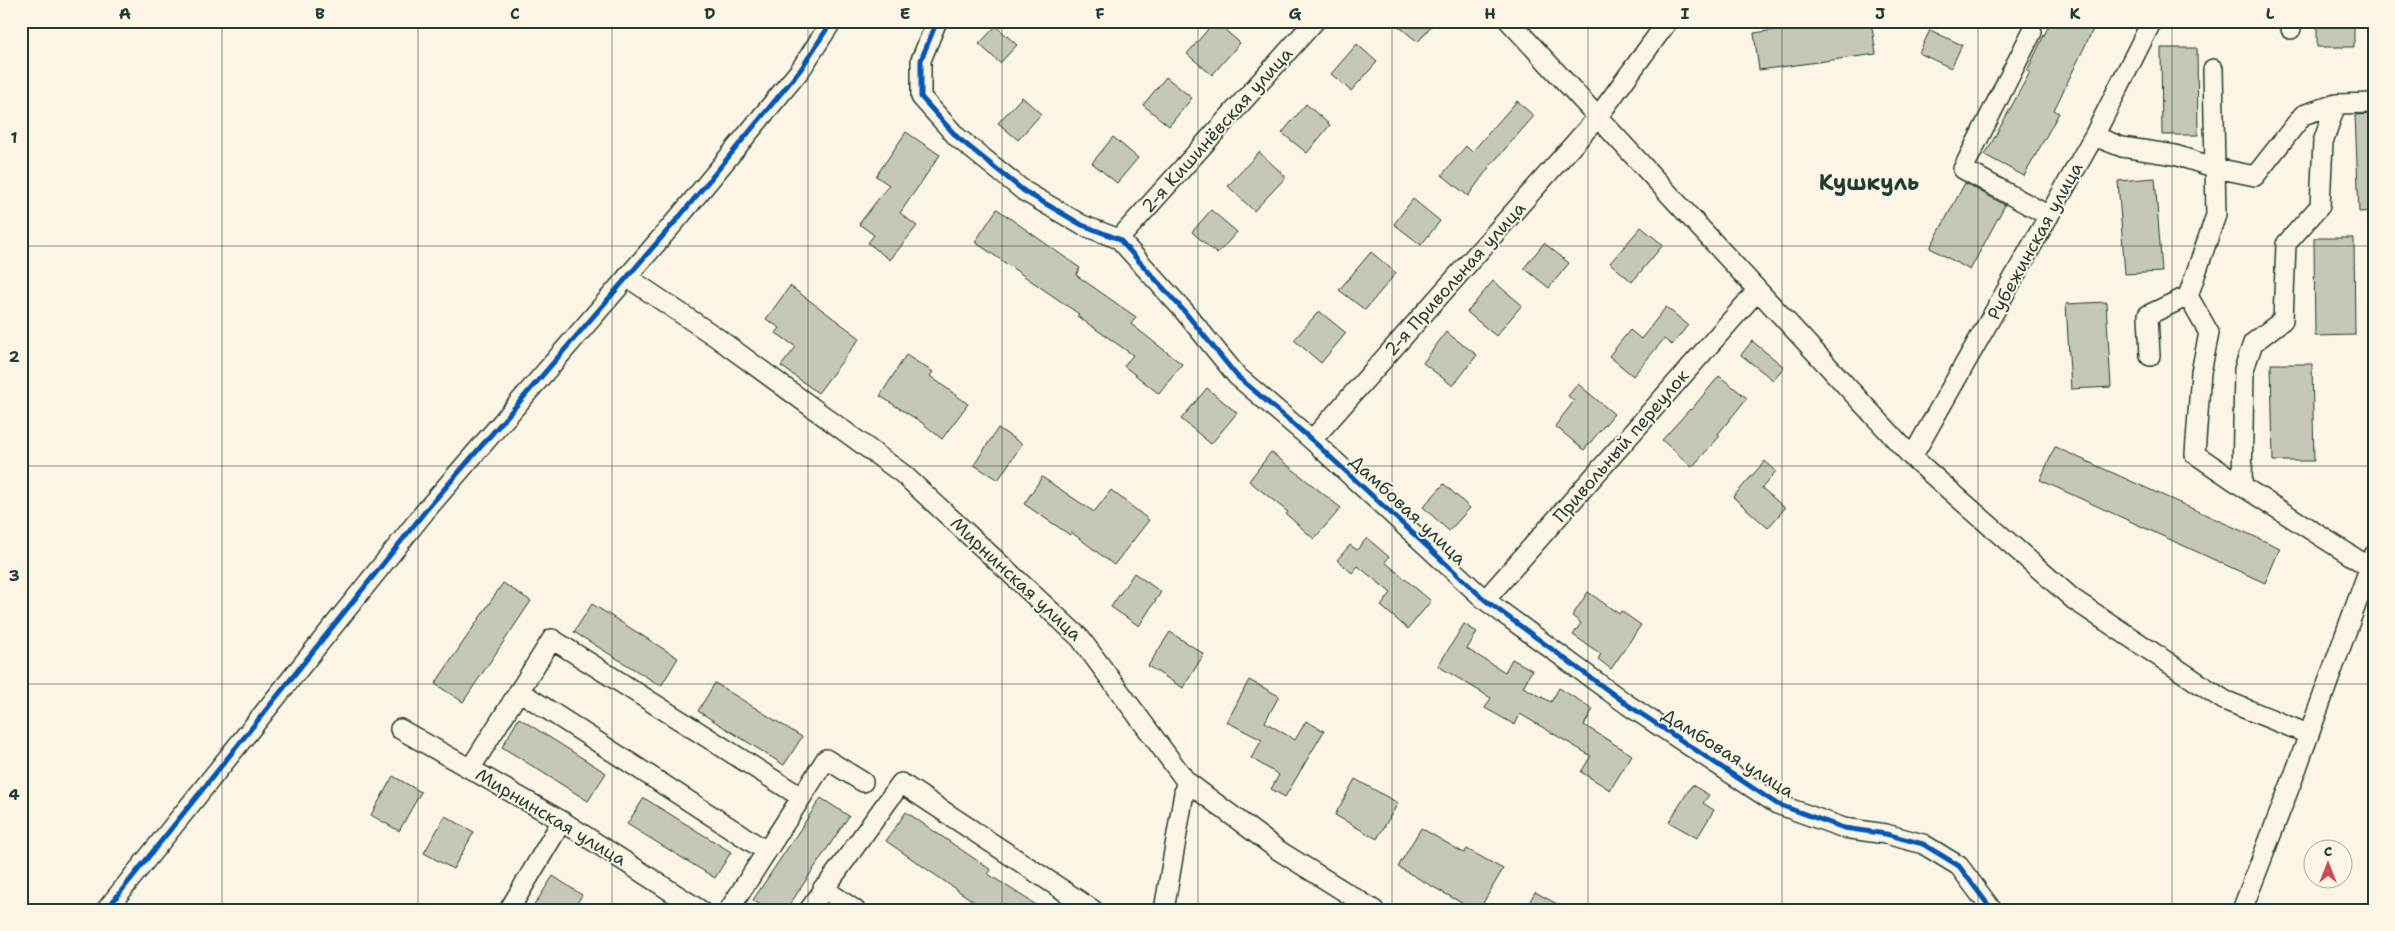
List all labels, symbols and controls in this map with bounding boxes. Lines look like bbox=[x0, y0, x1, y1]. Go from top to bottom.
text: A bbox=[119, 3, 131, 24]
text: B bbox=[315, 3, 325, 24]
text: C bbox=[510, 3, 520, 24]
text: D bbox=[704, 3, 716, 24]
text: E bbox=[900, 3, 910, 24]
text: F bbox=[1095, 3, 1105, 24]
text: G bbox=[1289, 3, 1302, 24]
text: H bbox=[1484, 3, 1496, 24]
text: I bbox=[1681, 3, 1690, 24]
text: J bbox=[1875, 3, 1885, 24]
text: K bbox=[2070, 3, 2081, 24]
text: L bbox=[2266, 3, 2275, 24]
street label: 2-я Кишинёвская улица bbox=[1136, 42, 1298, 218]
text: 1 bbox=[10, 127, 18, 148]
street label: Рубежинская улица bbox=[1982, 158, 2088, 324]
district label: Кушкуль bbox=[1819, 168, 1919, 197]
street label: 2-я Привольная улица bbox=[1379, 197, 1531, 361]
text: 2 bbox=[8, 346, 20, 367]
street label: Привольный переулок bbox=[1548, 364, 1695, 528]
street label: Дамбовая улица bbox=[1344, 450, 1472, 570]
street label: Мирнинская улица bbox=[945, 512, 1087, 646]
text: 3 bbox=[8, 565, 20, 586]
street label: Дамбовая улица bbox=[1657, 703, 1799, 803]
street label: Мирнинская улица bbox=[471, 763, 631, 871]
text: 4 bbox=[8, 784, 20, 805]
north arrow bbox=[2302, 838, 2352, 888]
text: С bbox=[2324, 842, 2332, 860]

